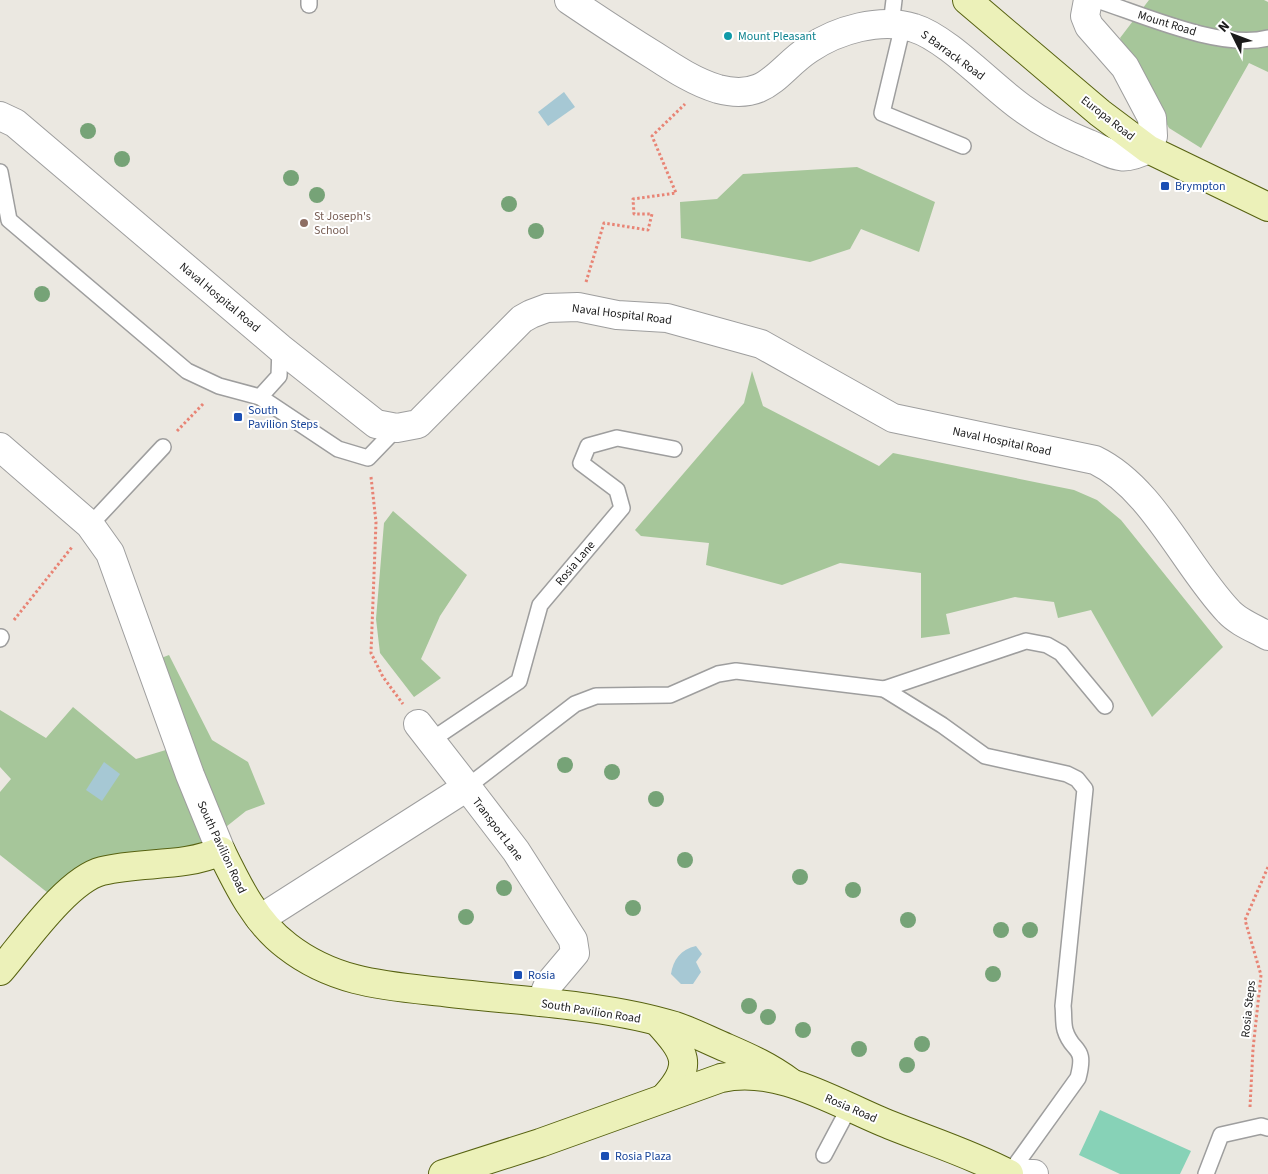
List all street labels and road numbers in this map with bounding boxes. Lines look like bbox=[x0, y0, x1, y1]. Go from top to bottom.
street label: Mount Road bbox=[1135, 7, 1198, 40]
street label: S Barrack Road bbox=[917, 26, 988, 84]
street label: Europa Road bbox=[1077, 92, 1138, 145]
street label: Naval Hospital Road bbox=[176, 259, 264, 336]
street label: Naval Hospital Road bbox=[571, 300, 673, 329]
street label: Naval Hospital Road bbox=[951, 423, 1053, 460]
street label: Rosia Lane bbox=[552, 537, 599, 589]
street label: Transport Lane bbox=[468, 794, 527, 865]
street label: South Pavilion Road bbox=[193, 798, 250, 896]
street label: Rosia Steps bbox=[1237, 980, 1260, 1038]
street label: South Pavilion Road bbox=[540, 995, 642, 1028]
street label: Rosia Road bbox=[822, 1090, 880, 1127]

